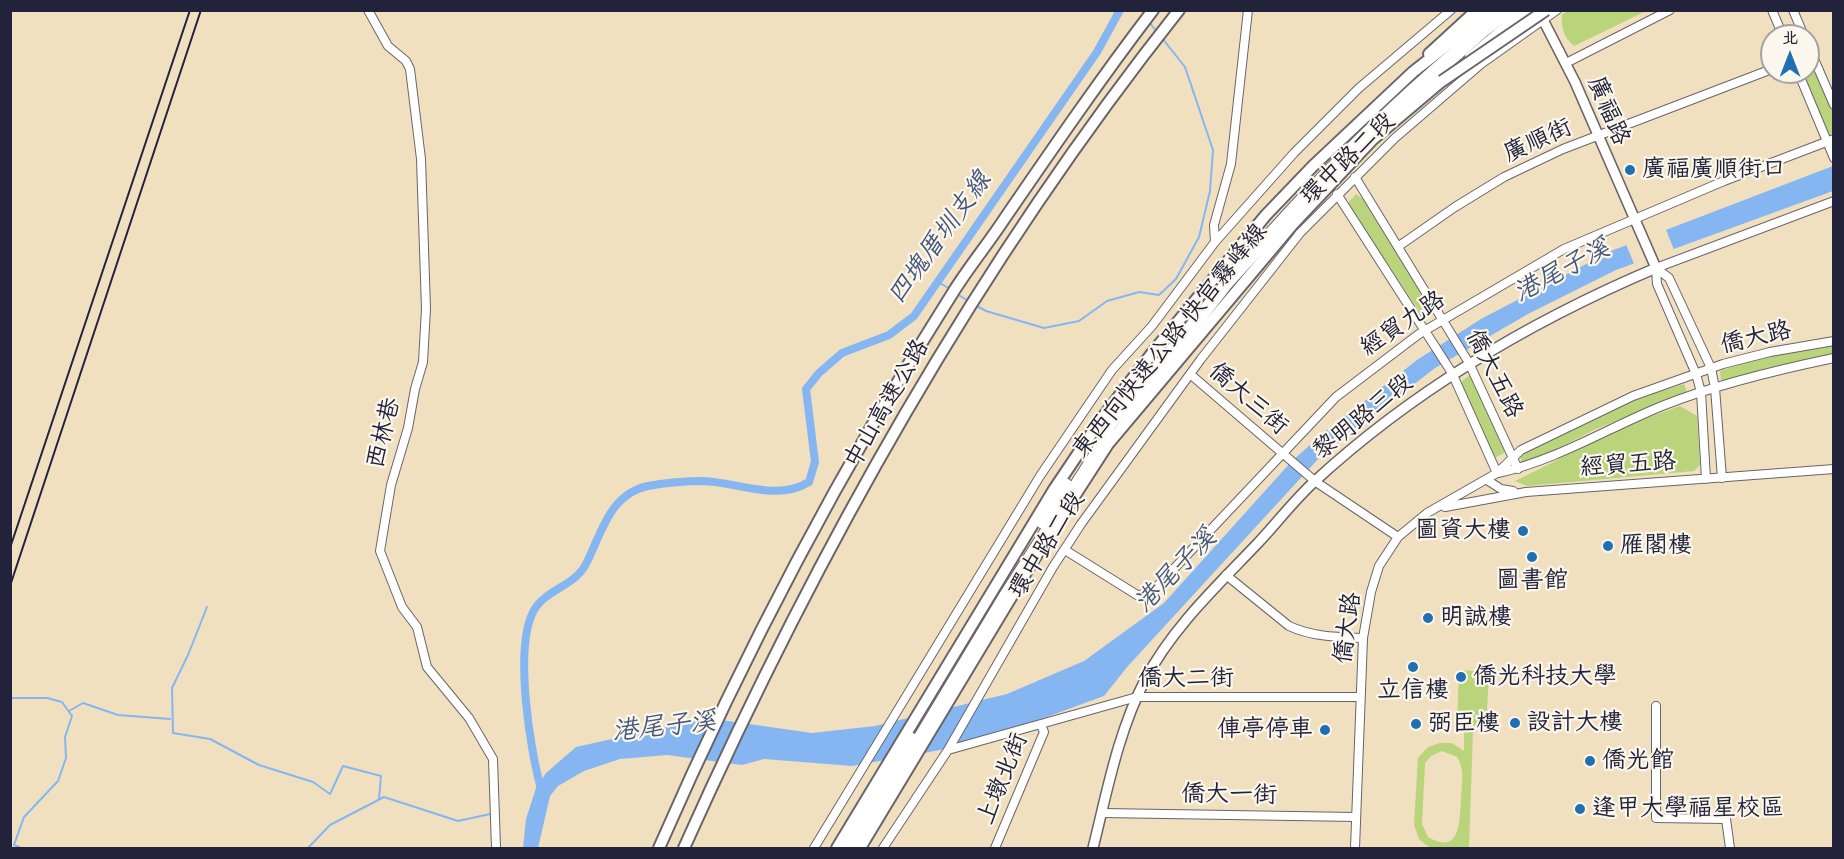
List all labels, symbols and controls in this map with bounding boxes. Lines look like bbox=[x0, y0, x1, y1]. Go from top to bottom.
north arrow bbox=[1760, 24, 1820, 84]
text: 北 bbox=[1782, 28, 1798, 48]
street label: 廣福路 bbox=[1581, 72, 1635, 150]
street label: 環中路二段 bbox=[1295, 107, 1401, 211]
street label: 廣順街 bbox=[1499, 113, 1577, 169]
place label: 廣福廣順街口 bbox=[1642, 156, 1786, 184]
marker: 廣福廣順街口 bbox=[1623, 163, 1637, 177]
water label: 四塊厝圳支線 bbox=[882, 166, 998, 310]
street label: 東西向快速公路 快官霧峰線 bbox=[1066, 218, 1274, 464]
water label: 港尾子溪 bbox=[1509, 233, 1615, 309]
street label: 經貿九路 bbox=[1355, 285, 1451, 363]
street label: 僑大路 bbox=[1718, 316, 1794, 360]
street label: 僑大五路 bbox=[1459, 325, 1529, 423]
street label: 中山高速公路 bbox=[839, 334, 935, 474]
street label: 僑大三街 bbox=[1202, 357, 1294, 441]
street label: 黎明路三段 bbox=[1307, 368, 1419, 466]
street label: 西林巷 bbox=[361, 395, 407, 471]
street label: 經貿五路 bbox=[1579, 447, 1677, 483]
street label: 環中路二段 bbox=[1003, 486, 1091, 604]
place label: 圖資大樓 bbox=[1415, 517, 1511, 545]
water label: 港尾子溪 bbox=[1129, 523, 1223, 619]
marker: 圖資大樓 bbox=[1516, 524, 1530, 538]
place label: 雁閣樓 bbox=[1620, 532, 1692, 560]
marker: 雁閣樓 bbox=[1601, 539, 1615, 553]
marker: 圖書館 bbox=[1525, 550, 1539, 564]
place label: 圖書館 bbox=[1496, 567, 1568, 595]
street label: 僑大路 bbox=[1329, 590, 1367, 666]
place label: 明誠樓 bbox=[1440, 604, 1512, 632]
marker: 明誠樓 bbox=[1421, 611, 1435, 625]
marker: 立信樓 bbox=[1406, 660, 1420, 674]
place label: 僑光科技大學 bbox=[1473, 663, 1617, 691]
street label: 僑大二街 bbox=[1138, 665, 1234, 693]
marker: 僑光科技大學 bbox=[1454, 670, 1468, 684]
place label: 立信樓 bbox=[1377, 677, 1449, 705]
water label: 港尾子溪 bbox=[611, 706, 717, 748]
place label: 設計大樓 bbox=[1527, 709, 1623, 737]
place label: 弼臣樓 bbox=[1428, 710, 1500, 738]
place label: 俥亭停車 bbox=[1217, 716, 1313, 744]
marker: 設計大樓 bbox=[1508, 716, 1522, 730]
marker: 弼臣樓 bbox=[1409, 717, 1423, 731]
marker: 俥亭停車 bbox=[1318, 723, 1332, 737]
street label: 上墩北街 bbox=[972, 729, 1034, 829]
place label: 僑光館 bbox=[1602, 747, 1674, 775]
marker: 僑光館 bbox=[1583, 754, 1597, 768]
street label: 僑大一街 bbox=[1181, 780, 1277, 810]
place label: 逢甲大學福星校區 bbox=[1592, 795, 1784, 823]
marker: 逢甲大學福星校區 bbox=[1573, 802, 1587, 816]

